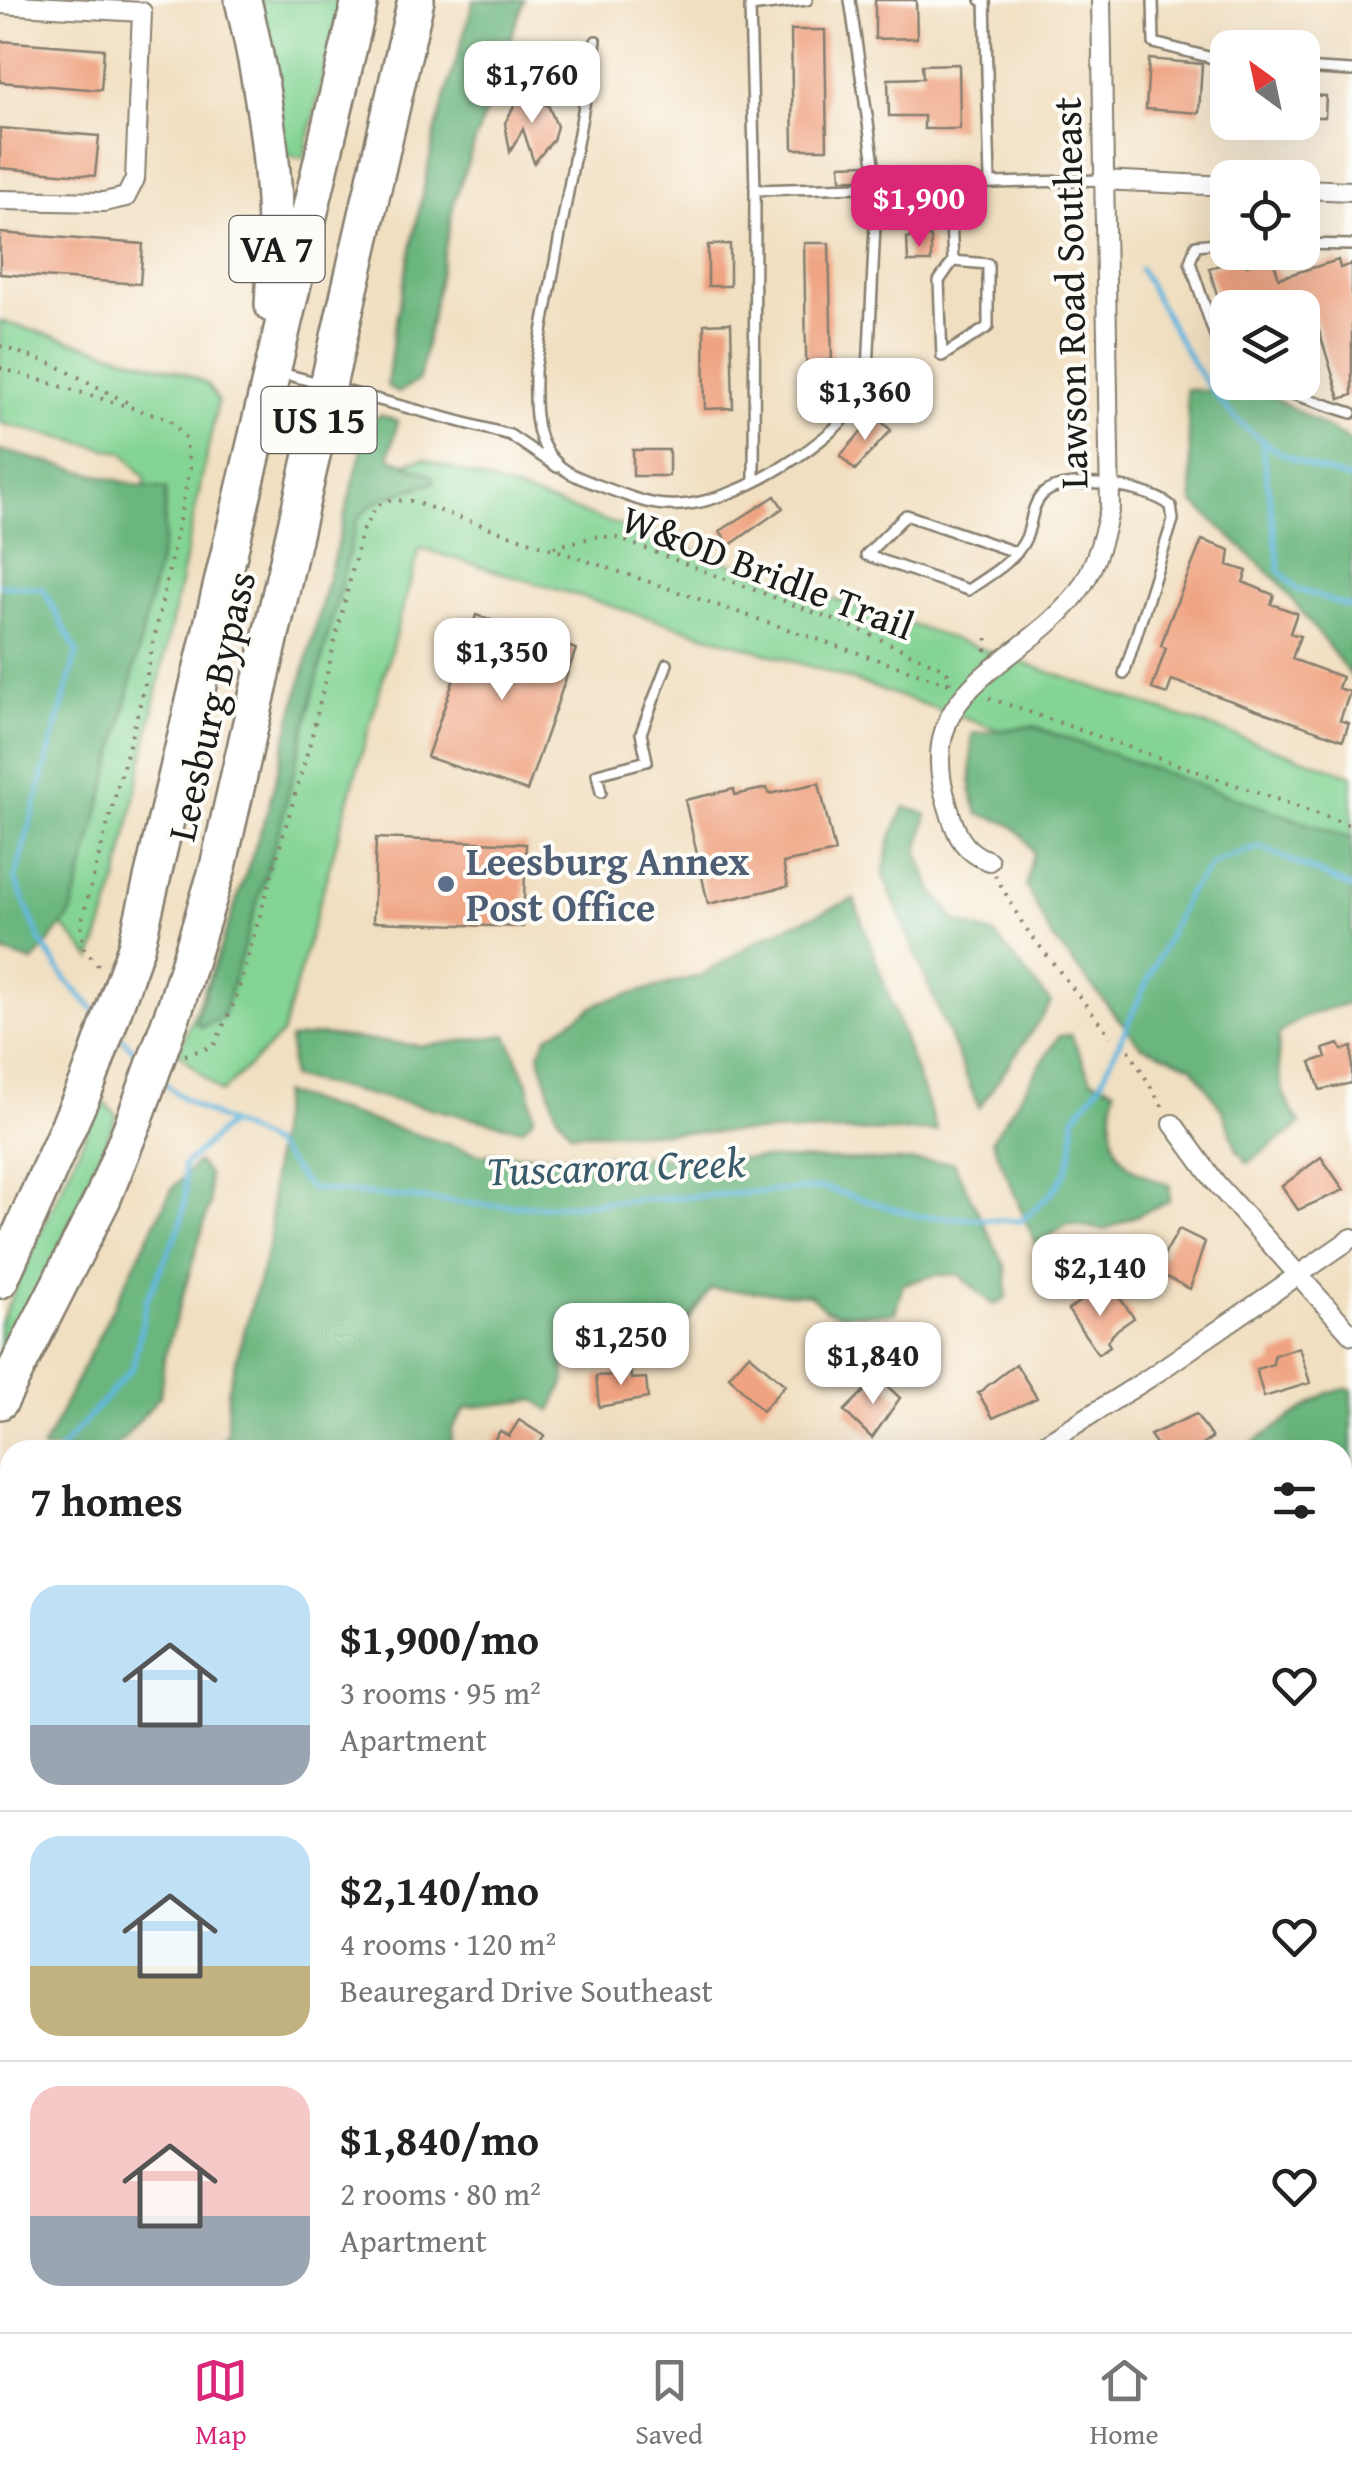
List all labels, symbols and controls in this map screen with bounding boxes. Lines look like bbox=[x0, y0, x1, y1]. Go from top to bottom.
north arrow bbox=[1210, 30, 1320, 140]
map controls bbox=[1210, 30, 1320, 400]
pin: $1,760 bbox=[451, 41, 613, 126]
text: $1,760 bbox=[486, 50, 578, 97]
street label: Lawson Road Southeast bbox=[1037, 96, 1102, 490]
button: locate bbox=[1210, 160, 1320, 270]
pin: $1,900 bbox=[838, 165, 1000, 250]
text: $1,900 bbox=[873, 174, 965, 221]
road number: VA 7 bbox=[230, 216, 324, 282]
button: layers bbox=[1210, 290, 1320, 400]
pin: $1,360 bbox=[784, 358, 946, 443]
text: $1,360 bbox=[819, 367, 911, 414]
road number: US 15 bbox=[262, 387, 376, 453]
street label: W&OD Bridle Trail bbox=[613, 489, 923, 654]
street label: Leesburg Bypass bbox=[151, 565, 270, 847]
pin: $1,350 bbox=[421, 618, 583, 703]
text: $1,350 bbox=[456, 627, 548, 674]
place label: Leesburg Annex Post Office bbox=[466, 831, 749, 936]
marker: Leesburg Annex Post Office bbox=[435, 873, 457, 895]
water label: Tuscarora Creek bbox=[486, 1130, 747, 1200]
pin: $2,140 bbox=[1019, 1234, 1181, 1319]
text: $2,140 bbox=[1054, 1243, 1146, 1290]
pin: $1,250 bbox=[540, 1303, 702, 1388]
text: $1,250 bbox=[575, 1312, 667, 1359]
pin: $1,840 bbox=[792, 1322, 954, 1407]
text: $1,840 bbox=[827, 1331, 919, 1378]
text: 7 homes bbox=[30, 1470, 183, 1531]
icon: filters bbox=[1267, 1473, 1322, 1528]
text: $1,900/mo bbox=[340, 1608, 539, 1669]
icon: home bbox=[110, 1625, 230, 1745]
icon: heart bbox=[1267, 1658, 1322, 1713]
text: 3 rooms · 95 m² bbox=[340, 1669, 541, 1716]
text: Apartment bbox=[340, 1716, 487, 1763]
text: $2,140/mo bbox=[340, 1859, 539, 1920]
icon: home bbox=[110, 1876, 230, 1996]
icon: heart bbox=[1267, 1909, 1322, 1964]
text: 4 rooms · 120 m² bbox=[340, 1920, 556, 1967]
text: Beauregard Drive Southeast bbox=[340, 1967, 713, 2014]
text: $1,840/mo bbox=[340, 2109, 539, 2170]
icon: home bbox=[110, 2126, 230, 2246]
icon: heart bbox=[1267, 2159, 1322, 2214]
text: 2 rooms · 80 m² bbox=[340, 2170, 541, 2217]
text: Apartment bbox=[340, 2217, 487, 2264]
tab: Map bbox=[193, 2353, 248, 2454]
tab: Saved bbox=[635, 2353, 703, 2454]
tab: Home bbox=[1090, 2353, 1159, 2454]

